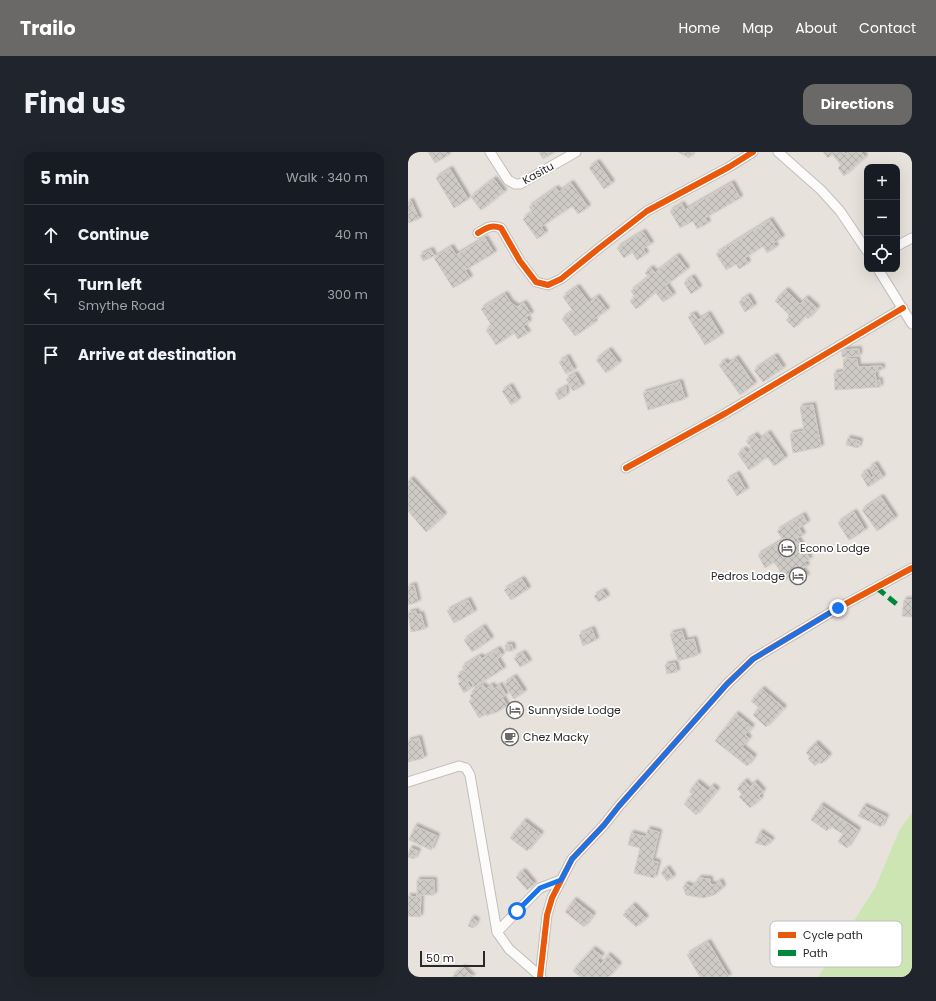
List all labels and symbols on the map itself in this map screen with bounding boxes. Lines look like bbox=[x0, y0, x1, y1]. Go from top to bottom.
street label: Kasitu bbox=[519, 158, 557, 188]
hotel icon: Econo Lodge bbox=[777, 538, 797, 558]
place label: Econo Lodge bbox=[800, 540, 870, 556]
hotel icon: Pedros Lodge bbox=[788, 566, 808, 586]
place label: Pedros Lodge bbox=[711, 568, 785, 584]
route end bbox=[829, 599, 847, 617]
hotel icon: Sunnyside Lodge bbox=[505, 700, 525, 720]
place label: Sunnyside Lodge bbox=[528, 702, 621, 718]
cafe icon: Chez Macky bbox=[500, 727, 520, 747]
place label: Chez Macky bbox=[523, 729, 590, 745]
route start bbox=[508, 902, 526, 920]
legend bbox=[770, 921, 902, 967]
text: Cycle path bbox=[803, 927, 863, 943]
text: Path bbox=[803, 945, 828, 961]
scale bar bbox=[420, 949, 485, 968]

